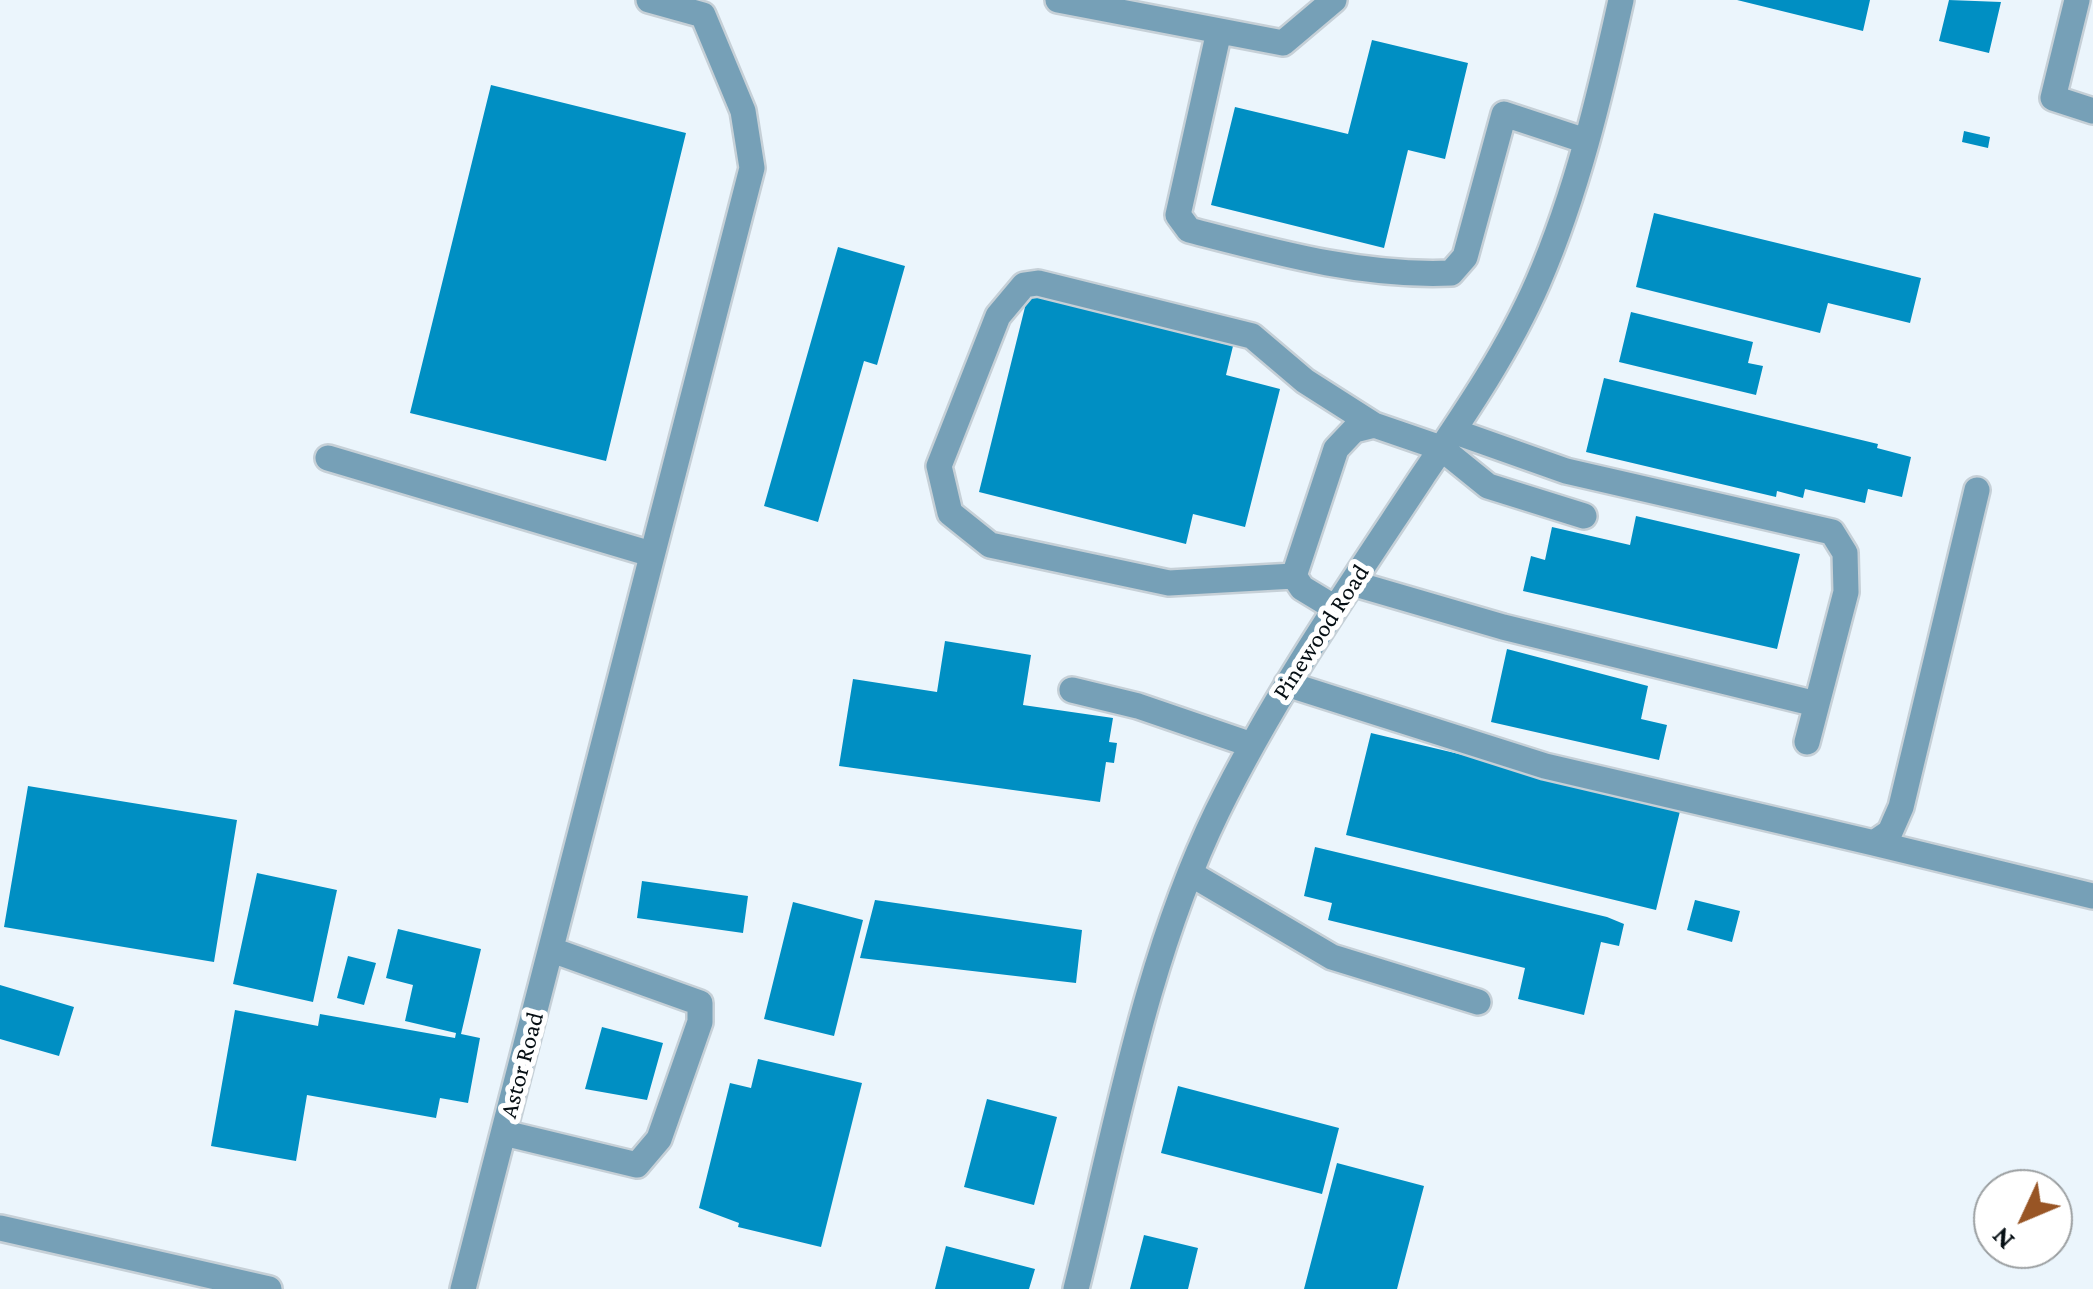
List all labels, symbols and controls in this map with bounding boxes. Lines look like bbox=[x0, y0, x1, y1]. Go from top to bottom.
street label: Pinewood Road bbox=[1266, 559, 1376, 705]
street label: Astor Road bbox=[493, 1009, 551, 1121]
north arrow bbox=[1973, 1169, 2073, 1269]
text: N bbox=[1985, 1221, 2020, 1256]

